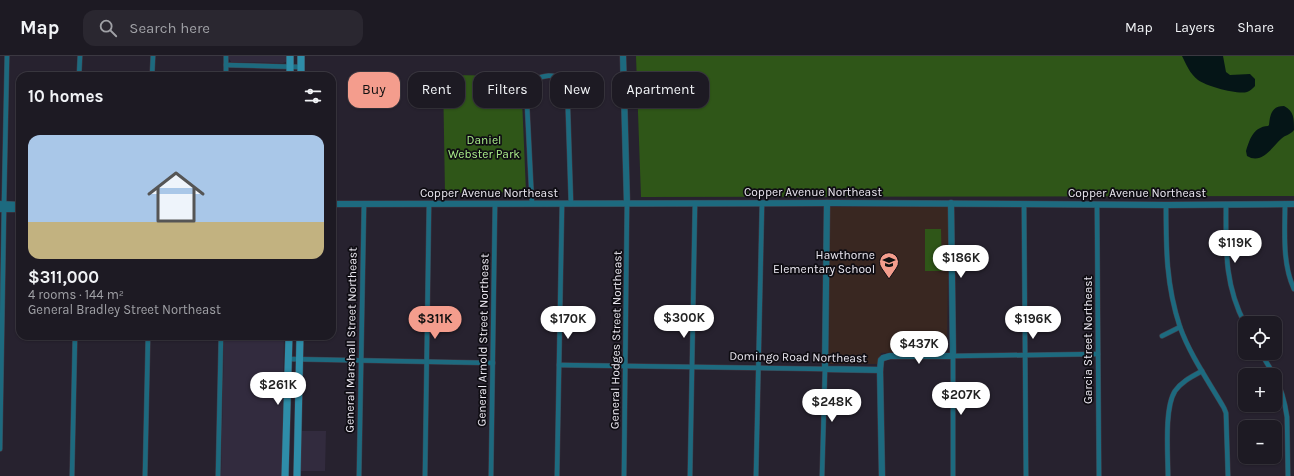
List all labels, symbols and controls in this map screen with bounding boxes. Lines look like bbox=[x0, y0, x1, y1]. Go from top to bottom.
search box bbox=[83, 10, 363, 46]
text: Map bbox=[20, 17, 59, 39]
icon: search bbox=[97, 17, 119, 39]
text: Search here bbox=[129, 19, 210, 37]
text: Map bbox=[1125, 19, 1153, 36]
text: Layers bbox=[1175, 19, 1215, 36]
text: Share bbox=[1237, 19, 1274, 36]
chip: Buy bbox=[348, 72, 400, 108]
chip: Rent bbox=[408, 72, 465, 108]
chip: Filters bbox=[473, 72, 542, 108]
chip: New bbox=[550, 72, 604, 108]
chip: Apartment bbox=[612, 72, 709, 108]
icon: filters bbox=[302, 85, 324, 107]
text: 10 homes bbox=[28, 86, 103, 106]
park label: Daniel Webster Park bbox=[448, 133, 520, 161]
icon: home bbox=[140, 161, 212, 233]
street label: Copper Avenue Northeast bbox=[744, 185, 883, 199]
street label: Copper Avenue Northeast bbox=[420, 186, 559, 200]
street label: Copper Avenue Northeast bbox=[1068, 186, 1207, 200]
pin: $119K bbox=[1207, 230, 1263, 264]
text: $119K bbox=[1218, 235, 1252, 250]
pin: $186K bbox=[933, 245, 989, 279]
street label: General Marshall Street Northeast bbox=[342, 247, 360, 433]
place label: Hawthorne Elementary School bbox=[773, 248, 875, 276]
street label: General Hodges Street Northeast bbox=[607, 250, 625, 429]
text: $186K bbox=[942, 250, 980, 265]
school or university icon: Hawthorne Elementary School bbox=[878, 251, 900, 279]
street label: General Arnold Street Northeast bbox=[474, 253, 492, 427]
text: $311,000 bbox=[28, 267, 99, 287]
street label: Garcia Street Northeast bbox=[1081, 275, 1095, 404]
text: 4 rooms · 144 m² bbox=[28, 287, 124, 302]
text: General Bradley Street Northeast bbox=[28, 302, 221, 317]
pin: $300K bbox=[656, 305, 712, 339]
pin: $311K bbox=[407, 306, 463, 340]
pin: $170K bbox=[540, 306, 596, 340]
pin: $196K bbox=[1005, 306, 1061, 340]
text: $300K bbox=[663, 310, 705, 325]
text: $311K bbox=[418, 311, 452, 326]
text: $170K bbox=[550, 311, 586, 326]
text: $196K bbox=[1014, 311, 1052, 326]
map controls bbox=[1238, 316, 1282, 464]
button: locate bbox=[1238, 316, 1282, 360]
pin: $437K bbox=[891, 331, 947, 365]
text: $437K bbox=[899, 336, 939, 351]
street label: Domingo Road Northeast bbox=[729, 349, 867, 365]
button: + bbox=[1238, 368, 1282, 412]
pin: $261K bbox=[250, 372, 306, 406]
text: $261K bbox=[259, 377, 297, 392]
pin: $207K bbox=[933, 382, 989, 416]
text: $207K bbox=[941, 387, 981, 402]
pin: $248K bbox=[804, 389, 860, 423]
text: $248K bbox=[811, 394, 853, 409]
button: − bbox=[1238, 420, 1282, 464]

